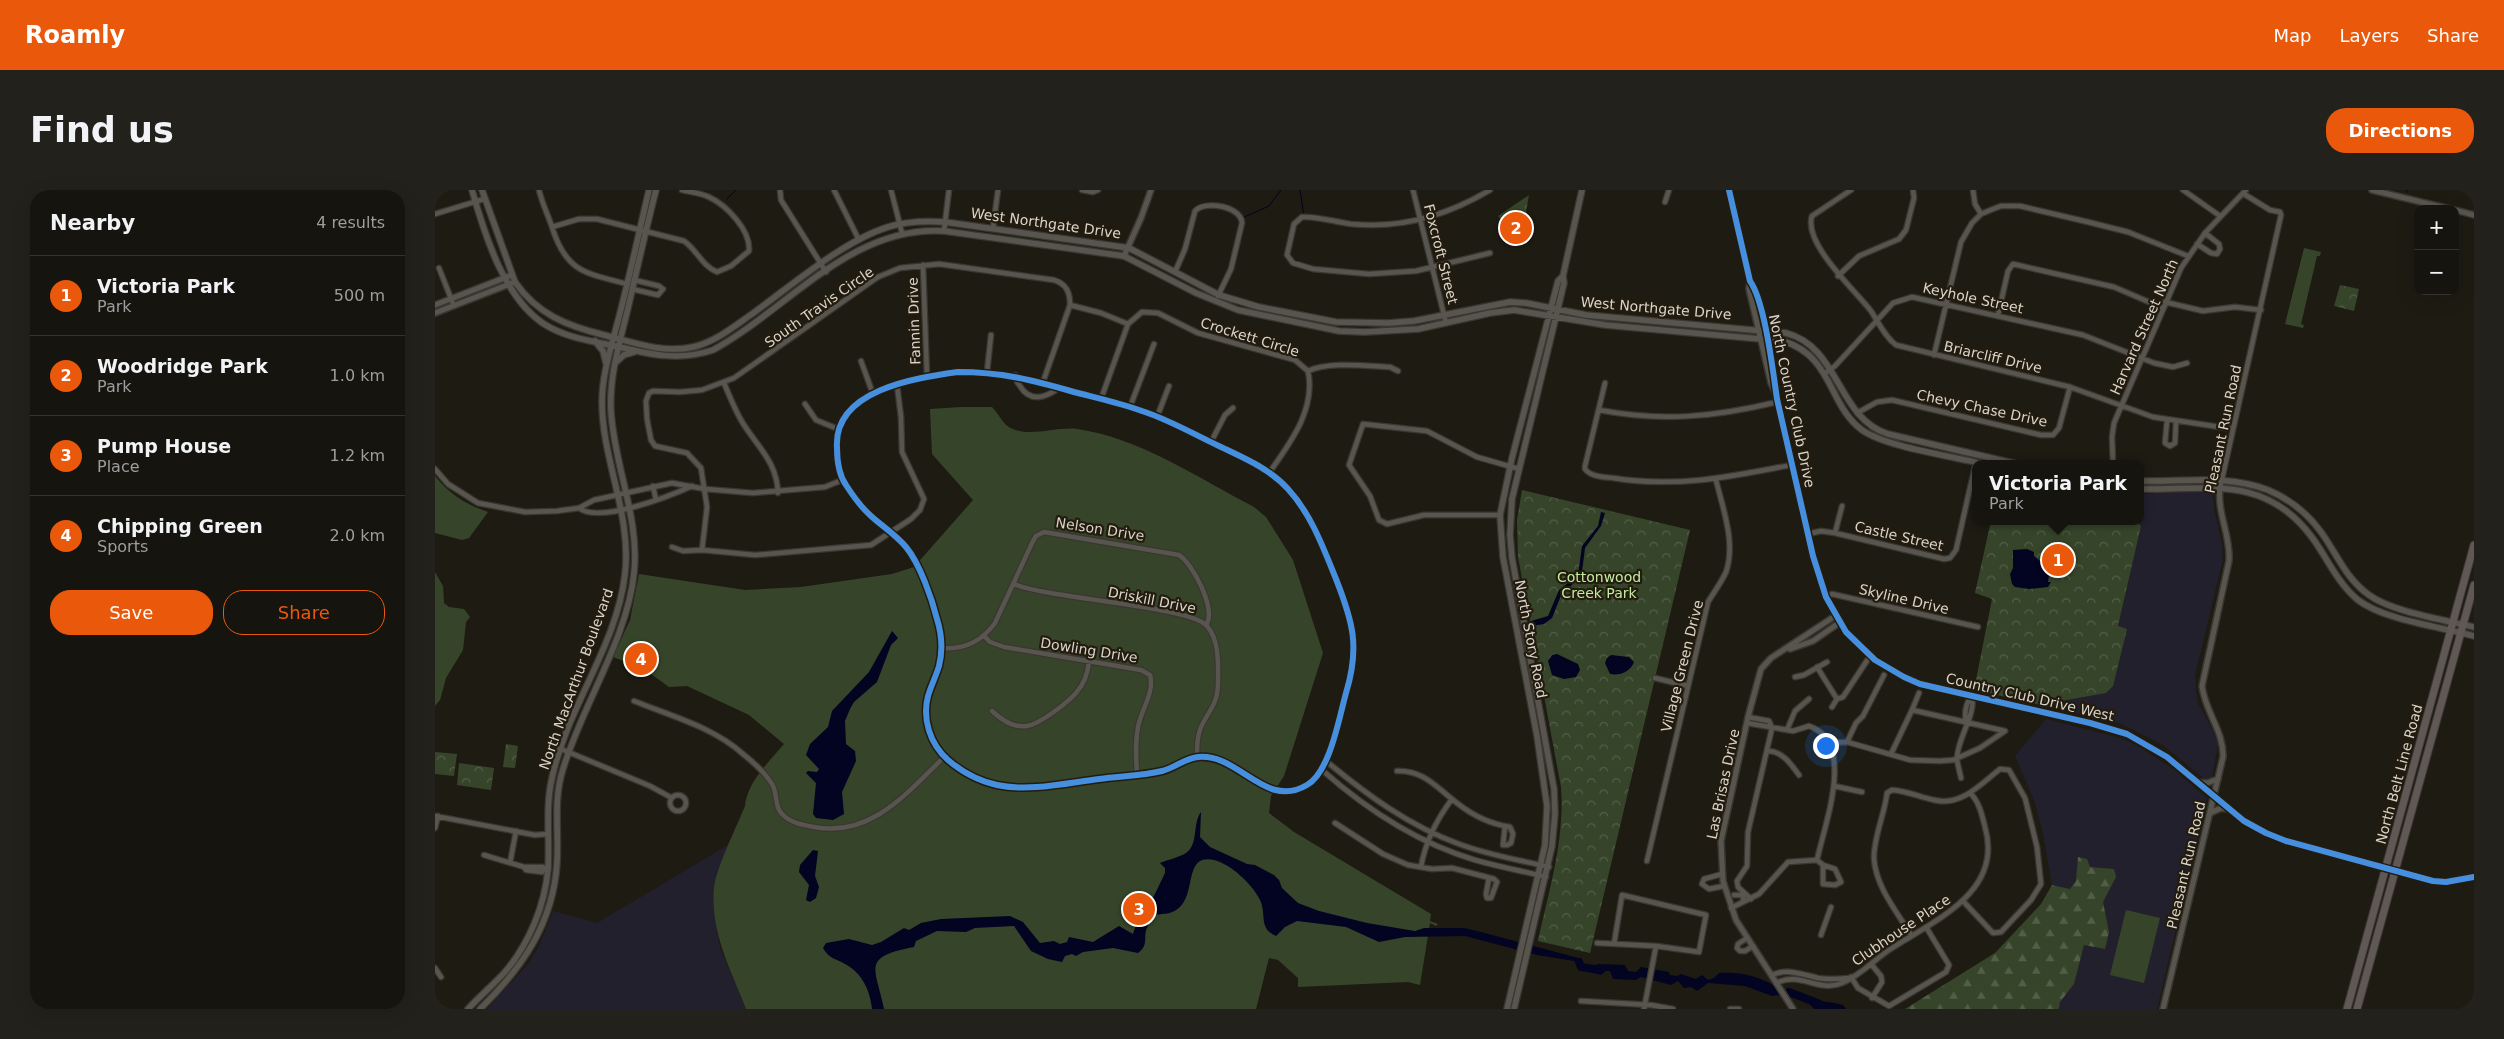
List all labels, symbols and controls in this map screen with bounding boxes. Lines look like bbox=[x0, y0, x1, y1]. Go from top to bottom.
text: Roamly bbox=[25, 21, 125, 49]
text: Map bbox=[2273, 25, 2311, 46]
text: Layers bbox=[2339, 25, 2399, 46]
text: Share bbox=[2427, 25, 2479, 46]
button: Directions bbox=[2326, 108, 2474, 153]
text: Find us bbox=[30, 110, 174, 150]
street label: Foxcroft Street bbox=[1421, 202, 1461, 306]
street label: West Northgate Drive bbox=[970, 205, 1122, 241]
map controls bbox=[2414, 205, 2459, 295]
button: + bbox=[2414, 205, 2459, 250]
pin: 2 bbox=[1500, 209, 1532, 247]
text: Nearby bbox=[50, 211, 135, 235]
text: 4 results bbox=[316, 213, 385, 232]
button: − bbox=[2414, 250, 2459, 295]
street label: Harvard Street North bbox=[2107, 257, 2181, 397]
street label: South Travis Circle bbox=[761, 263, 877, 351]
text: Victoria Park bbox=[97, 275, 235, 297]
street label: Fannin Drive bbox=[904, 277, 924, 365]
street label: Keyhole Street bbox=[1921, 280, 2025, 317]
text: 1 bbox=[60, 286, 72, 305]
text: 500 m bbox=[334, 286, 385, 305]
street label: West Northgate Drive bbox=[1580, 293, 1732, 323]
text: Park bbox=[97, 297, 132, 316]
street label: North Country Club Drive bbox=[1766, 313, 1818, 489]
street label: Crockett Circle bbox=[1199, 314, 1301, 360]
street label: Briarcliff Drive bbox=[1942, 338, 2044, 376]
text: Woodridge Park bbox=[97, 355, 268, 377]
street label: Pleasant Run Road bbox=[2202, 363, 2244, 495]
text: 2 bbox=[60, 366, 72, 385]
text: 1.0 km bbox=[330, 366, 385, 385]
text: Park bbox=[97, 377, 132, 396]
street label: Chevy Chase Drive bbox=[1915, 386, 2049, 430]
text: Pump House bbox=[97, 435, 231, 457]
text: 3 bbox=[60, 446, 72, 465]
text: 1.2 km bbox=[330, 446, 385, 465]
text: Place bbox=[97, 457, 140, 476]
popup bbox=[1972, 460, 2144, 525]
text: Victoria Park bbox=[1989, 472, 2127, 494]
text: Park bbox=[1989, 494, 2024, 513]
street label: Nelson Drive bbox=[1055, 514, 1145, 544]
text: Chipping Green bbox=[97, 515, 263, 537]
street label: Castle Street bbox=[1853, 518, 1945, 554]
text: 4 bbox=[60, 526, 72, 545]
text: 2.0 km bbox=[330, 526, 385, 545]
text: Sports bbox=[97, 537, 148, 556]
pin: 1 bbox=[2042, 541, 2074, 579]
park label: Cottonwood Creek Park bbox=[1557, 569, 1641, 601]
street label: North Story Road bbox=[1512, 578, 1550, 700]
street label: Skyline Drive bbox=[1857, 581, 1951, 617]
street label: Driskill Drive bbox=[1107, 584, 1197, 616]
street label: North MacArthur Boulevard bbox=[536, 586, 616, 772]
button: Save bbox=[50, 590, 213, 635]
button: Share bbox=[223, 590, 385, 635]
street label: Village Green Drive bbox=[1658, 598, 1706, 734]
street label: Dowling Drive bbox=[1039, 634, 1139, 666]
pin: 4 bbox=[625, 640, 657, 678]
street label: Country Club Drive West bbox=[1944, 670, 2116, 724]
street label: North Belt Line Road bbox=[2373, 702, 2425, 846]
street label: Las Brisas Drive bbox=[1703, 727, 1743, 841]
your location bbox=[1813, 733, 1839, 759]
street label: Pleasant Run Road bbox=[2164, 800, 2208, 930]
pin: 3 bbox=[1123, 890, 1155, 928]
street label: Clubhouse Place bbox=[1849, 891, 1953, 969]

